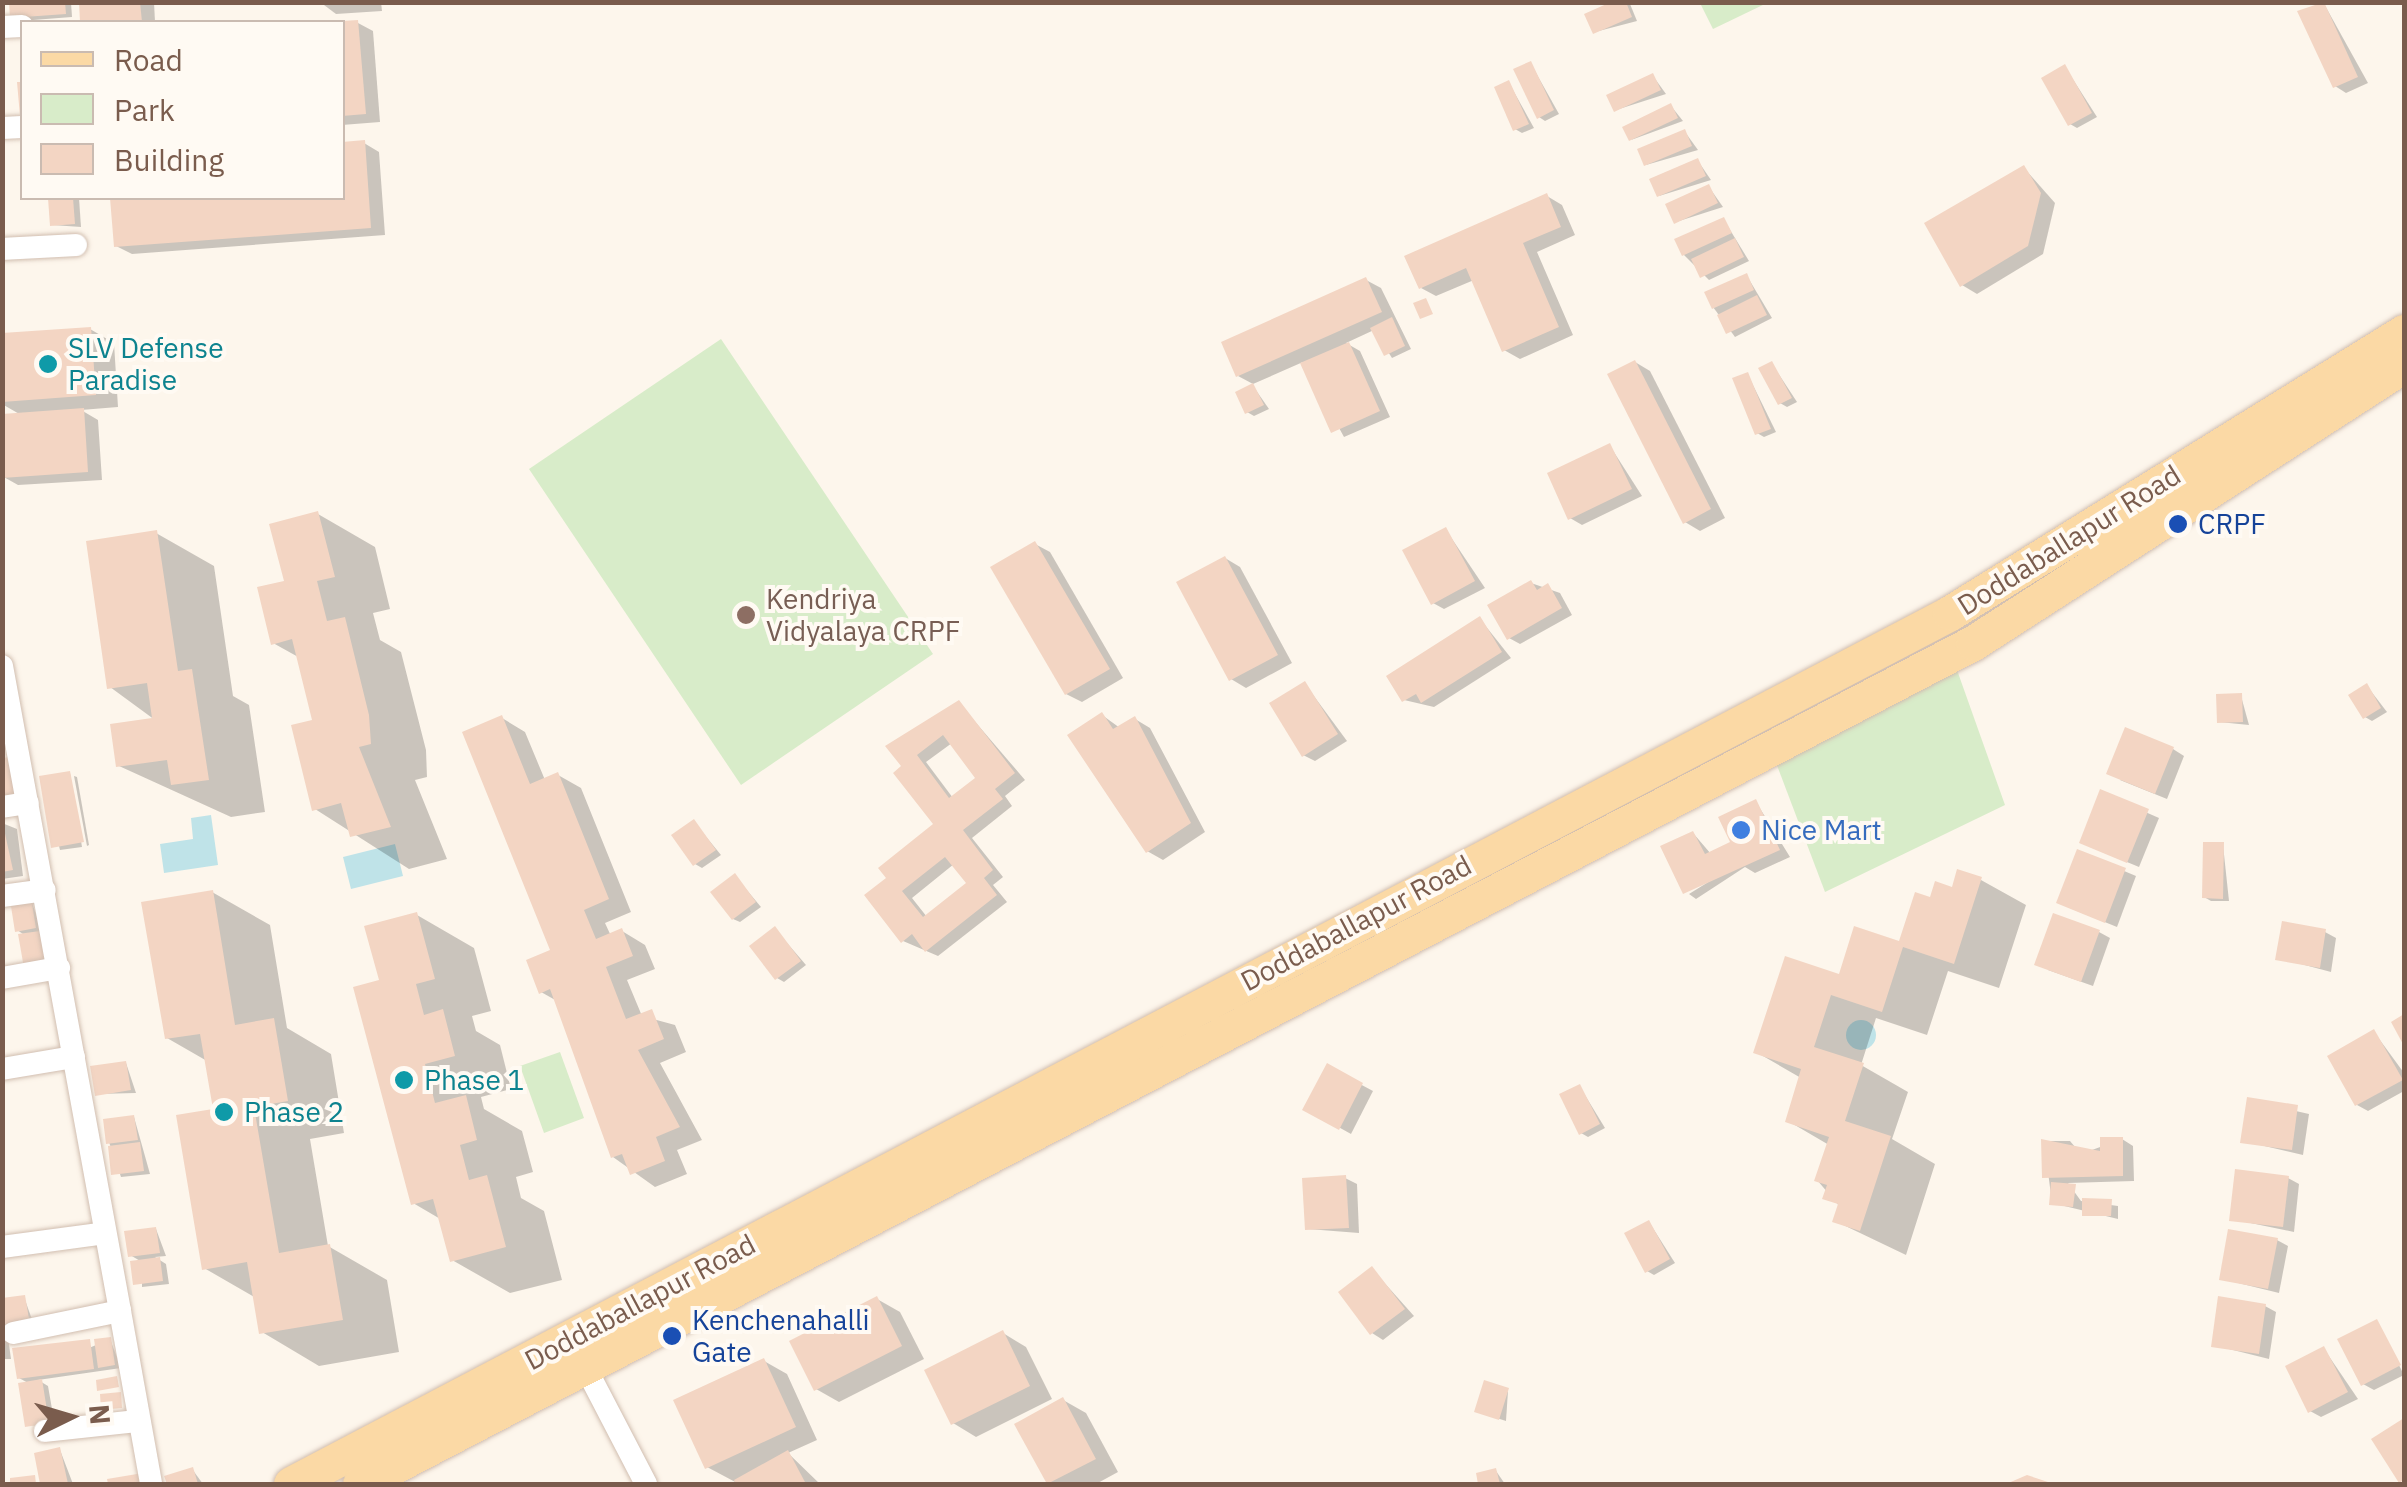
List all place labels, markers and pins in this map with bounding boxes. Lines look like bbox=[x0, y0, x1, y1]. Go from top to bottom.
place label: SLV Defense Paradise bbox=[68, 331, 224, 397]
marker: SLV Defense Paradise bbox=[37, 353, 59, 375]
place label: CRPF bbox=[2198, 507, 2266, 541]
marker: CRPF bbox=[2167, 513, 2189, 535]
place label: Kendriya Vidyalaya CRPF bbox=[766, 582, 960, 648]
marker: Kendriya Vidyalaya CRPF bbox=[735, 604, 757, 626]
place label: Nice Mart bbox=[1761, 813, 1882, 847]
marker: Nice Mart bbox=[1730, 819, 1752, 841]
place label: Phase 1 bbox=[424, 1063, 524, 1097]
marker: Phase 1 bbox=[393, 1069, 415, 1091]
place label: Phase 2 bbox=[244, 1095, 344, 1129]
marker: Phase 2 bbox=[213, 1101, 235, 1123]
place label: Kenchenahalli Gate bbox=[692, 1303, 869, 1369]
marker: Kenchenahalli Gate bbox=[661, 1325, 683, 1347]

